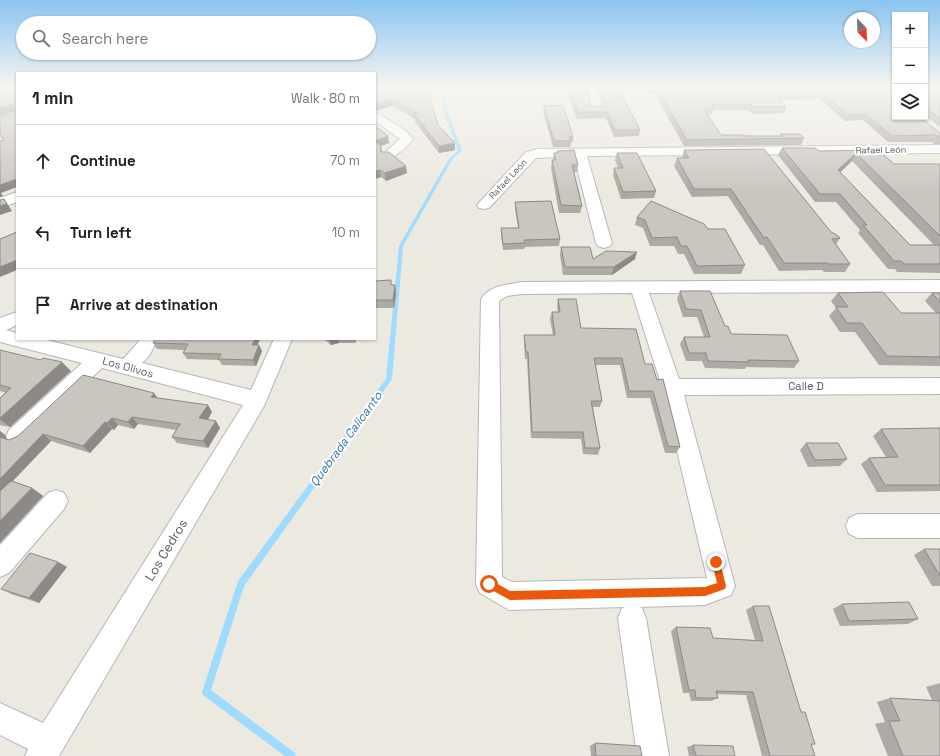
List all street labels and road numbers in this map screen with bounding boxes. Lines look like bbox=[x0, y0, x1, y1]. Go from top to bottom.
street label: Rafael León bbox=[856, 144, 906, 156]
street label: Rafael León bbox=[486, 156, 530, 202]
street label: Los Olivos bbox=[101, 353, 155, 381]
street label: Calle D bbox=[788, 379, 824, 393]
street label: Los Cedros bbox=[141, 516, 191, 584]

